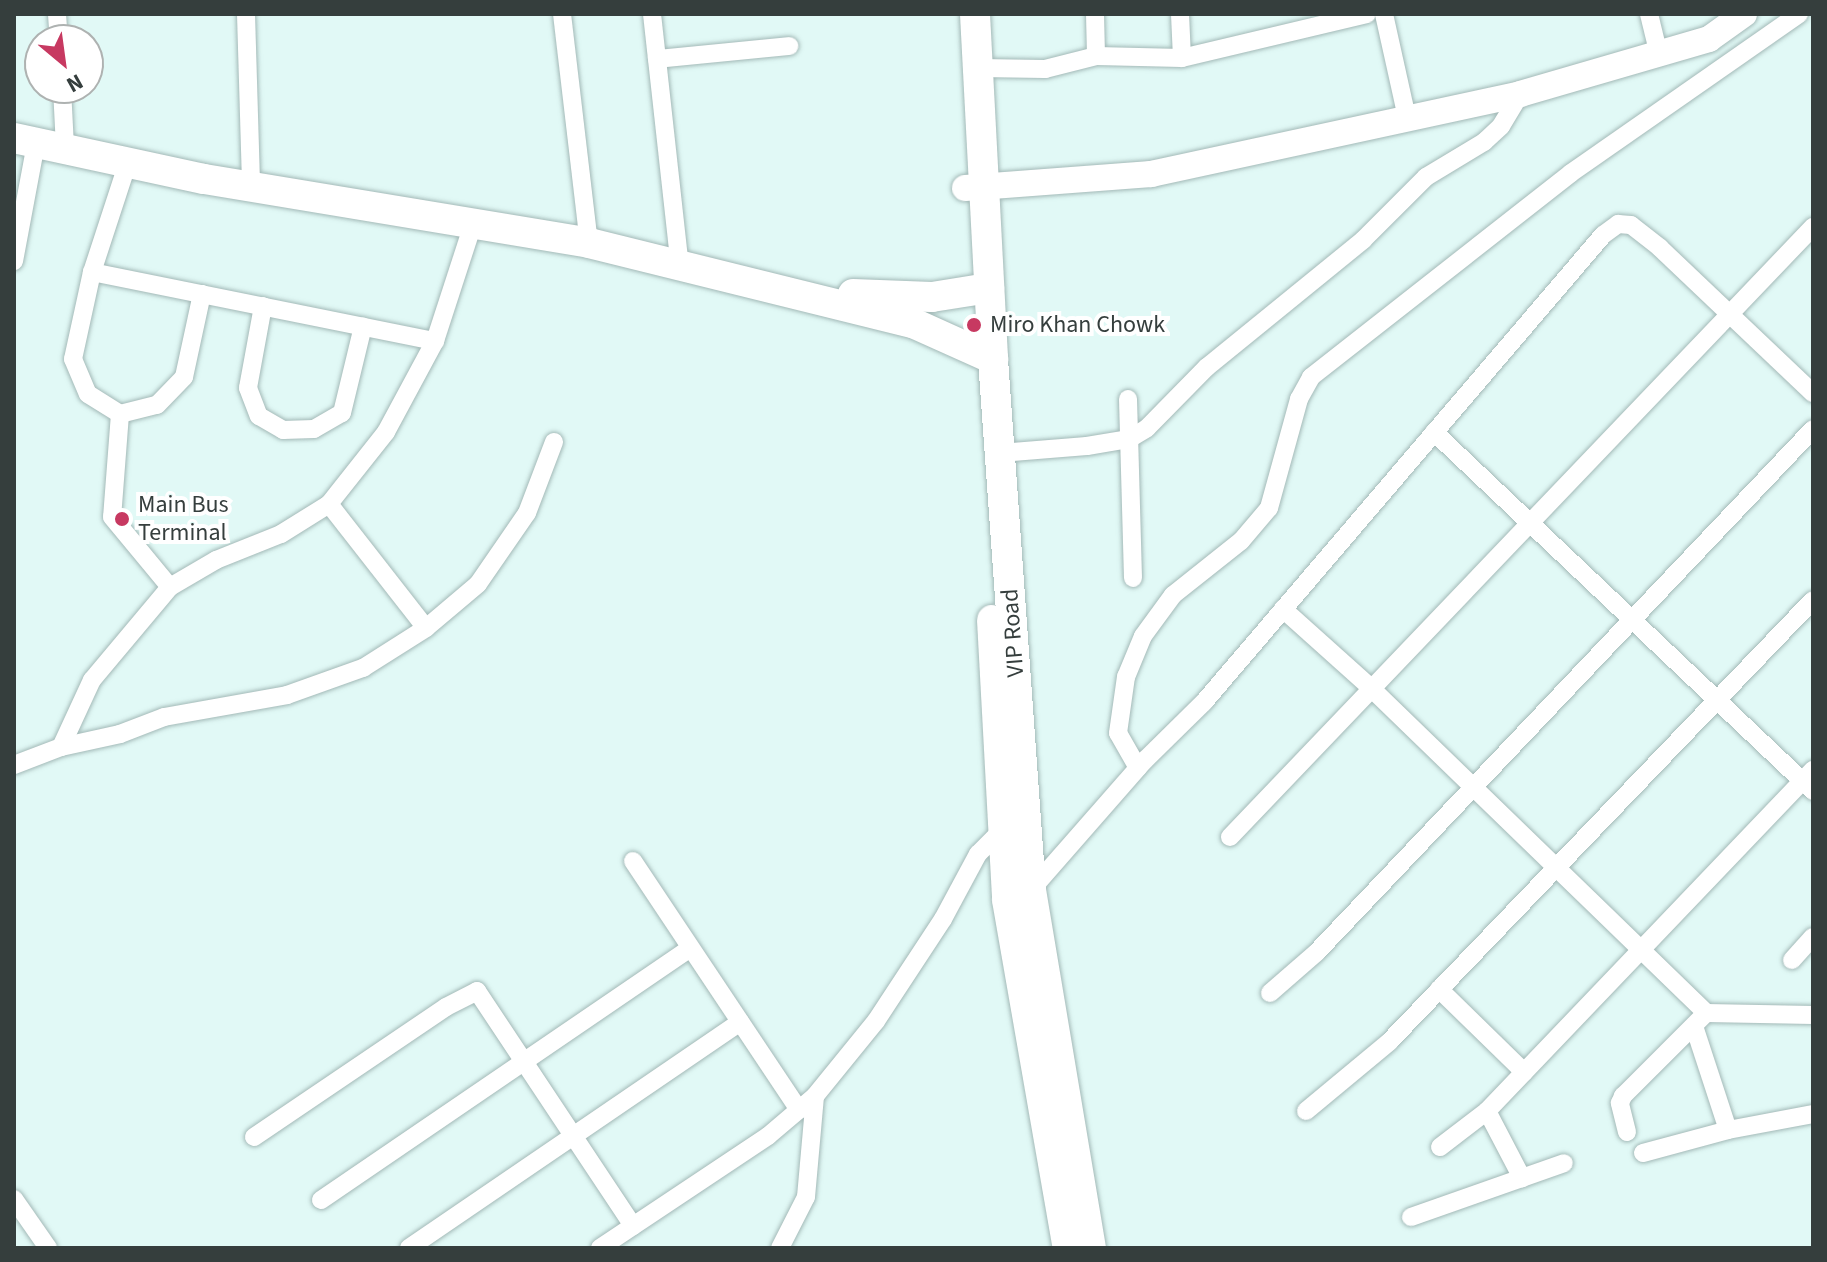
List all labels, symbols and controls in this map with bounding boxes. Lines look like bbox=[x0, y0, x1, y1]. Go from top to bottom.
north arrow bbox=[24, 24, 104, 104]
text: N bbox=[61, 66, 89, 101]
place label: Miro Khan Chowk bbox=[990, 311, 1165, 339]
marker: Miro Khan Chowk bbox=[965, 316, 983, 334]
place label: Main Bus Terminal bbox=[138, 491, 229, 547]
marker: Main Bus Terminal bbox=[113, 510, 131, 528]
street label: VIP Road bbox=[996, 588, 1030, 678]

